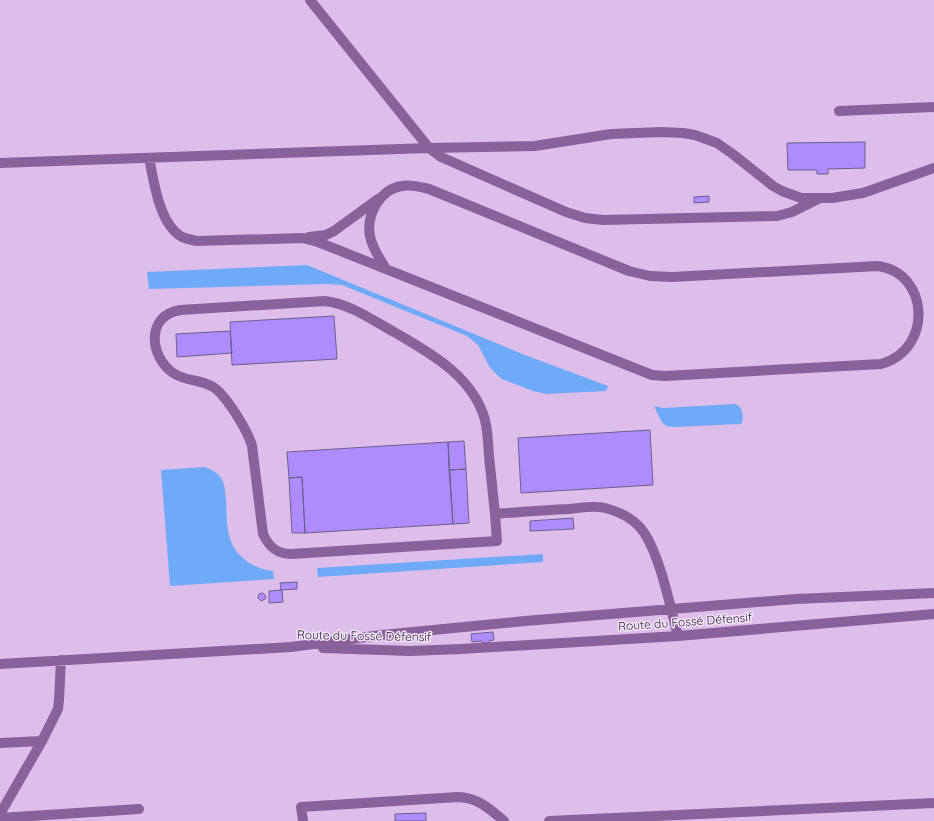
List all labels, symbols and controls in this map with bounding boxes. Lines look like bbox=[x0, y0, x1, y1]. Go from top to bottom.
street label: Route du Fossé Défensif bbox=[617, 609, 753, 634]
street label: Route du Fossé Défensif bbox=[297, 627, 432, 644]

